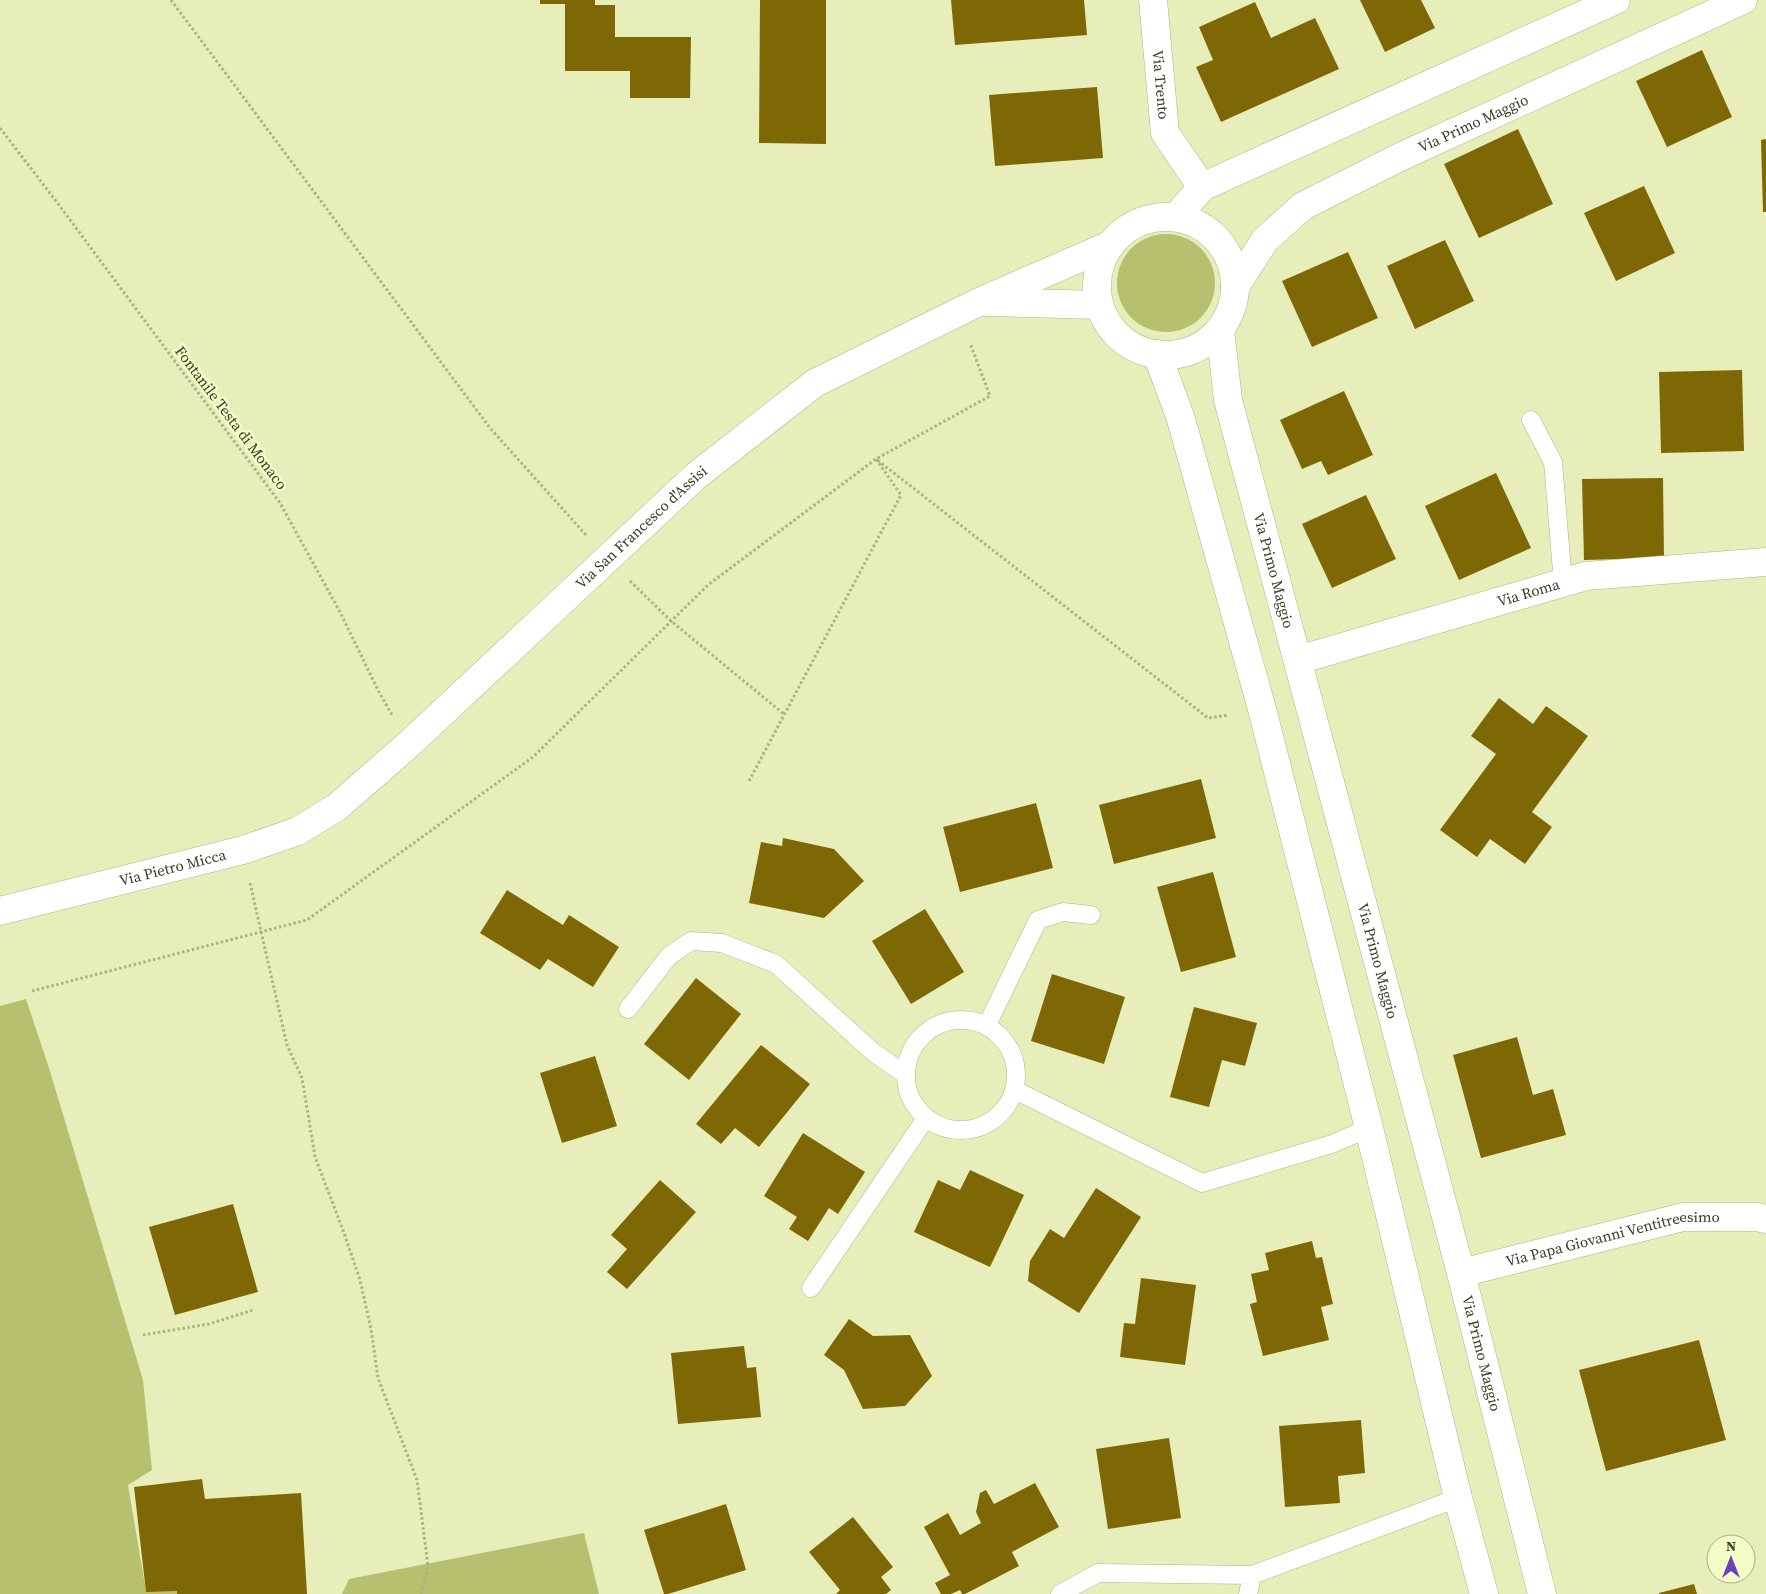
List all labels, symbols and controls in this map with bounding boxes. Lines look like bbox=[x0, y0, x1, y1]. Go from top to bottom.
street label: Via Trento bbox=[1148, 49, 1175, 120]
street label: Via Primo Maggio bbox=[1415, 89, 1532, 157]
street label: Fontanile Testa di Monaco bbox=[170, 341, 292, 494]
street label: Via San Francesco d'Assisi bbox=[570, 460, 711, 593]
street label: Via Primo Maggio bbox=[1249, 510, 1299, 631]
street label: Via Roma bbox=[1494, 573, 1562, 611]
street label: Via Pietro Micca bbox=[117, 844, 229, 891]
street label: Via Primo Maggio bbox=[1353, 901, 1404, 1021]
street label: Via Papa Giovanni Ventitreesimo bbox=[1503, 1206, 1720, 1271]
street label: Via Primo Maggio bbox=[1457, 1293, 1507, 1414]
north arrow bbox=[1706, 1534, 1756, 1584]
text: N bbox=[1726, 1536, 1736, 1556]

